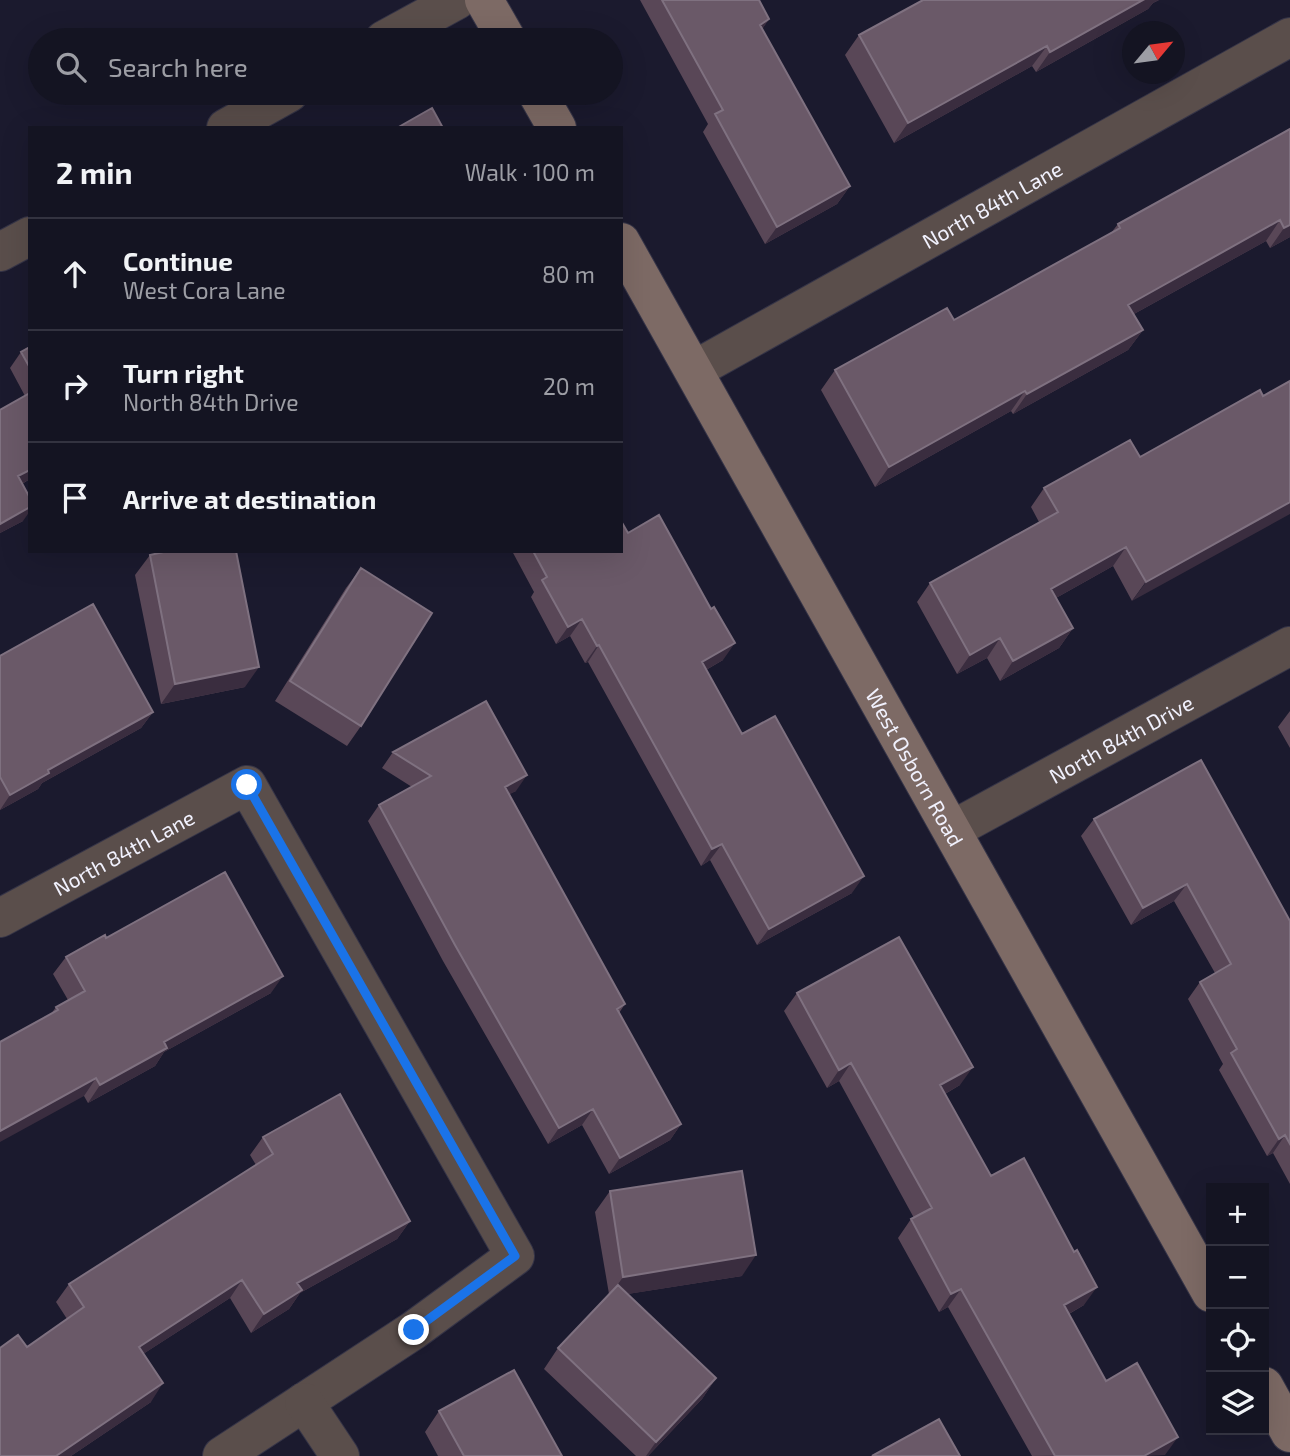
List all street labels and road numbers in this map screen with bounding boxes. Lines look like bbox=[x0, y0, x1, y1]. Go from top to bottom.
street label: North 84th Lane bbox=[917, 155, 1066, 253]
street label: West Osborn Road bbox=[862, 684, 970, 850]
street label: North 84th Drive bbox=[1044, 689, 1197, 788]
street label: North 84th Lane bbox=[48, 804, 198, 900]

